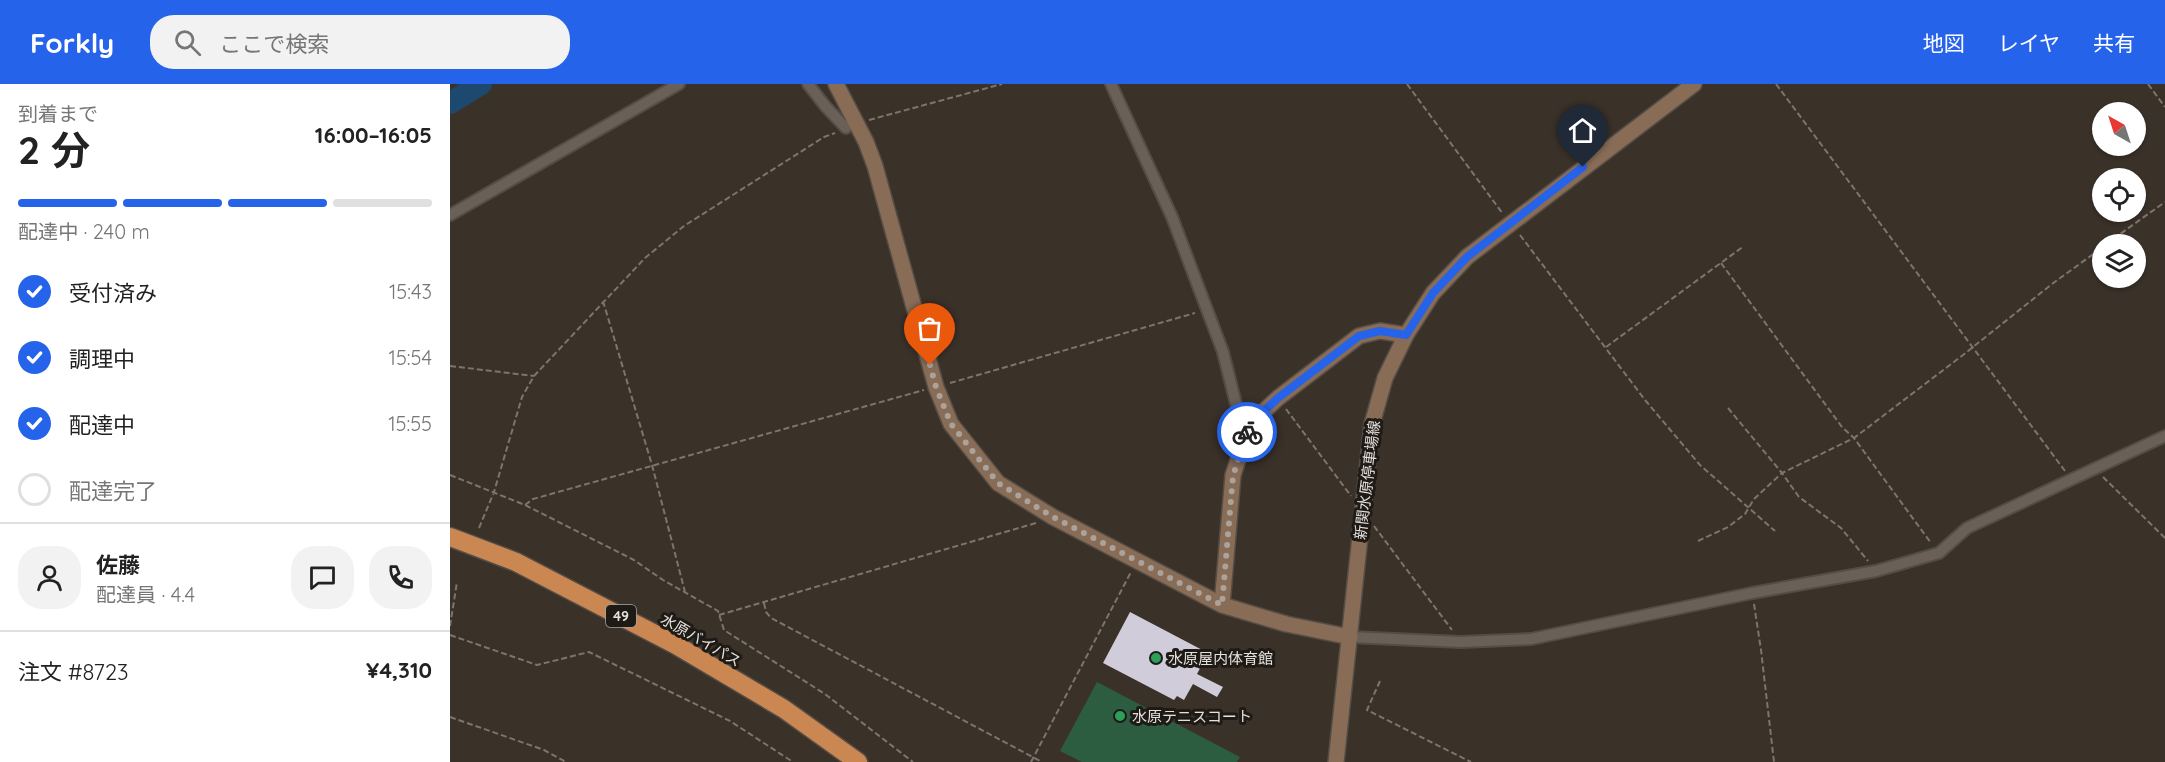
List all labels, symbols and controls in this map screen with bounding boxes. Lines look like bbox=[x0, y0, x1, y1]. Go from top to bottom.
search box bbox=[150, 15, 570, 69]
text: Forkly bbox=[30, 25, 114, 60]
icon: search bbox=[171, 26, 204, 59]
text: ここで検索 bbox=[219, 30, 329, 58]
text: 地図 bbox=[1923, 30, 1965, 56]
text: レイヤ bbox=[1998, 30, 2060, 56]
text: 共有 bbox=[2093, 30, 2135, 56]
text: 到着まで bbox=[18, 101, 98, 126]
north arrow bbox=[2092, 102, 2146, 156]
map controls bbox=[2092, 102, 2146, 288]
pin bbox=[1557, 105, 1608, 167]
icon: home bbox=[1566, 114, 1599, 147]
text: 16:00–16:05 bbox=[315, 121, 432, 149]
text: 2 分 bbox=[18, 125, 90, 174]
button: locate bbox=[2092, 168, 2146, 222]
text: 配達中 · 240 m bbox=[18, 219, 150, 244]
button: layers bbox=[2092, 234, 2146, 288]
icon: check bbox=[18, 275, 51, 308]
text: 受付済み bbox=[69, 279, 157, 307]
text: 15:43 bbox=[389, 279, 432, 304]
pin bbox=[904, 303, 955, 365]
icon: bag bbox=[913, 312, 946, 345]
icon: check bbox=[18, 341, 51, 374]
text: 調理中 bbox=[69, 345, 135, 373]
text: 15:54 bbox=[389, 345, 432, 370]
courier bbox=[1217, 402, 1277, 462]
icon: check bbox=[18, 407, 51, 440]
text: 配達中 bbox=[69, 411, 135, 439]
text: 15:55 bbox=[388, 411, 432, 436]
icon: bike bbox=[1231, 416, 1264, 449]
street label: 新関水原停車場線 bbox=[1350, 419, 1384, 541]
text: 配達完了 bbox=[69, 477, 157, 505]
button: person bbox=[18, 546, 81, 609]
button: chat bbox=[291, 546, 354, 609]
button: phone bbox=[369, 546, 432, 609]
text: 佐藤 bbox=[96, 551, 140, 579]
text: 配達員 · 4.4 bbox=[96, 582, 195, 607]
road number: 49 bbox=[606, 605, 636, 627]
street label: 水原バイパス bbox=[657, 609, 745, 671]
place label: 水原屋内体育館 bbox=[1168, 649, 1273, 668]
marker: 水原屋内体育館 bbox=[1149, 651, 1163, 665]
text: ¥4,310 bbox=[366, 656, 432, 684]
text: 注文 #8723 bbox=[18, 658, 129, 686]
place label: 水原テニスコート bbox=[1132, 707, 1252, 726]
marker: 水原テニスコート bbox=[1113, 709, 1127, 723]

